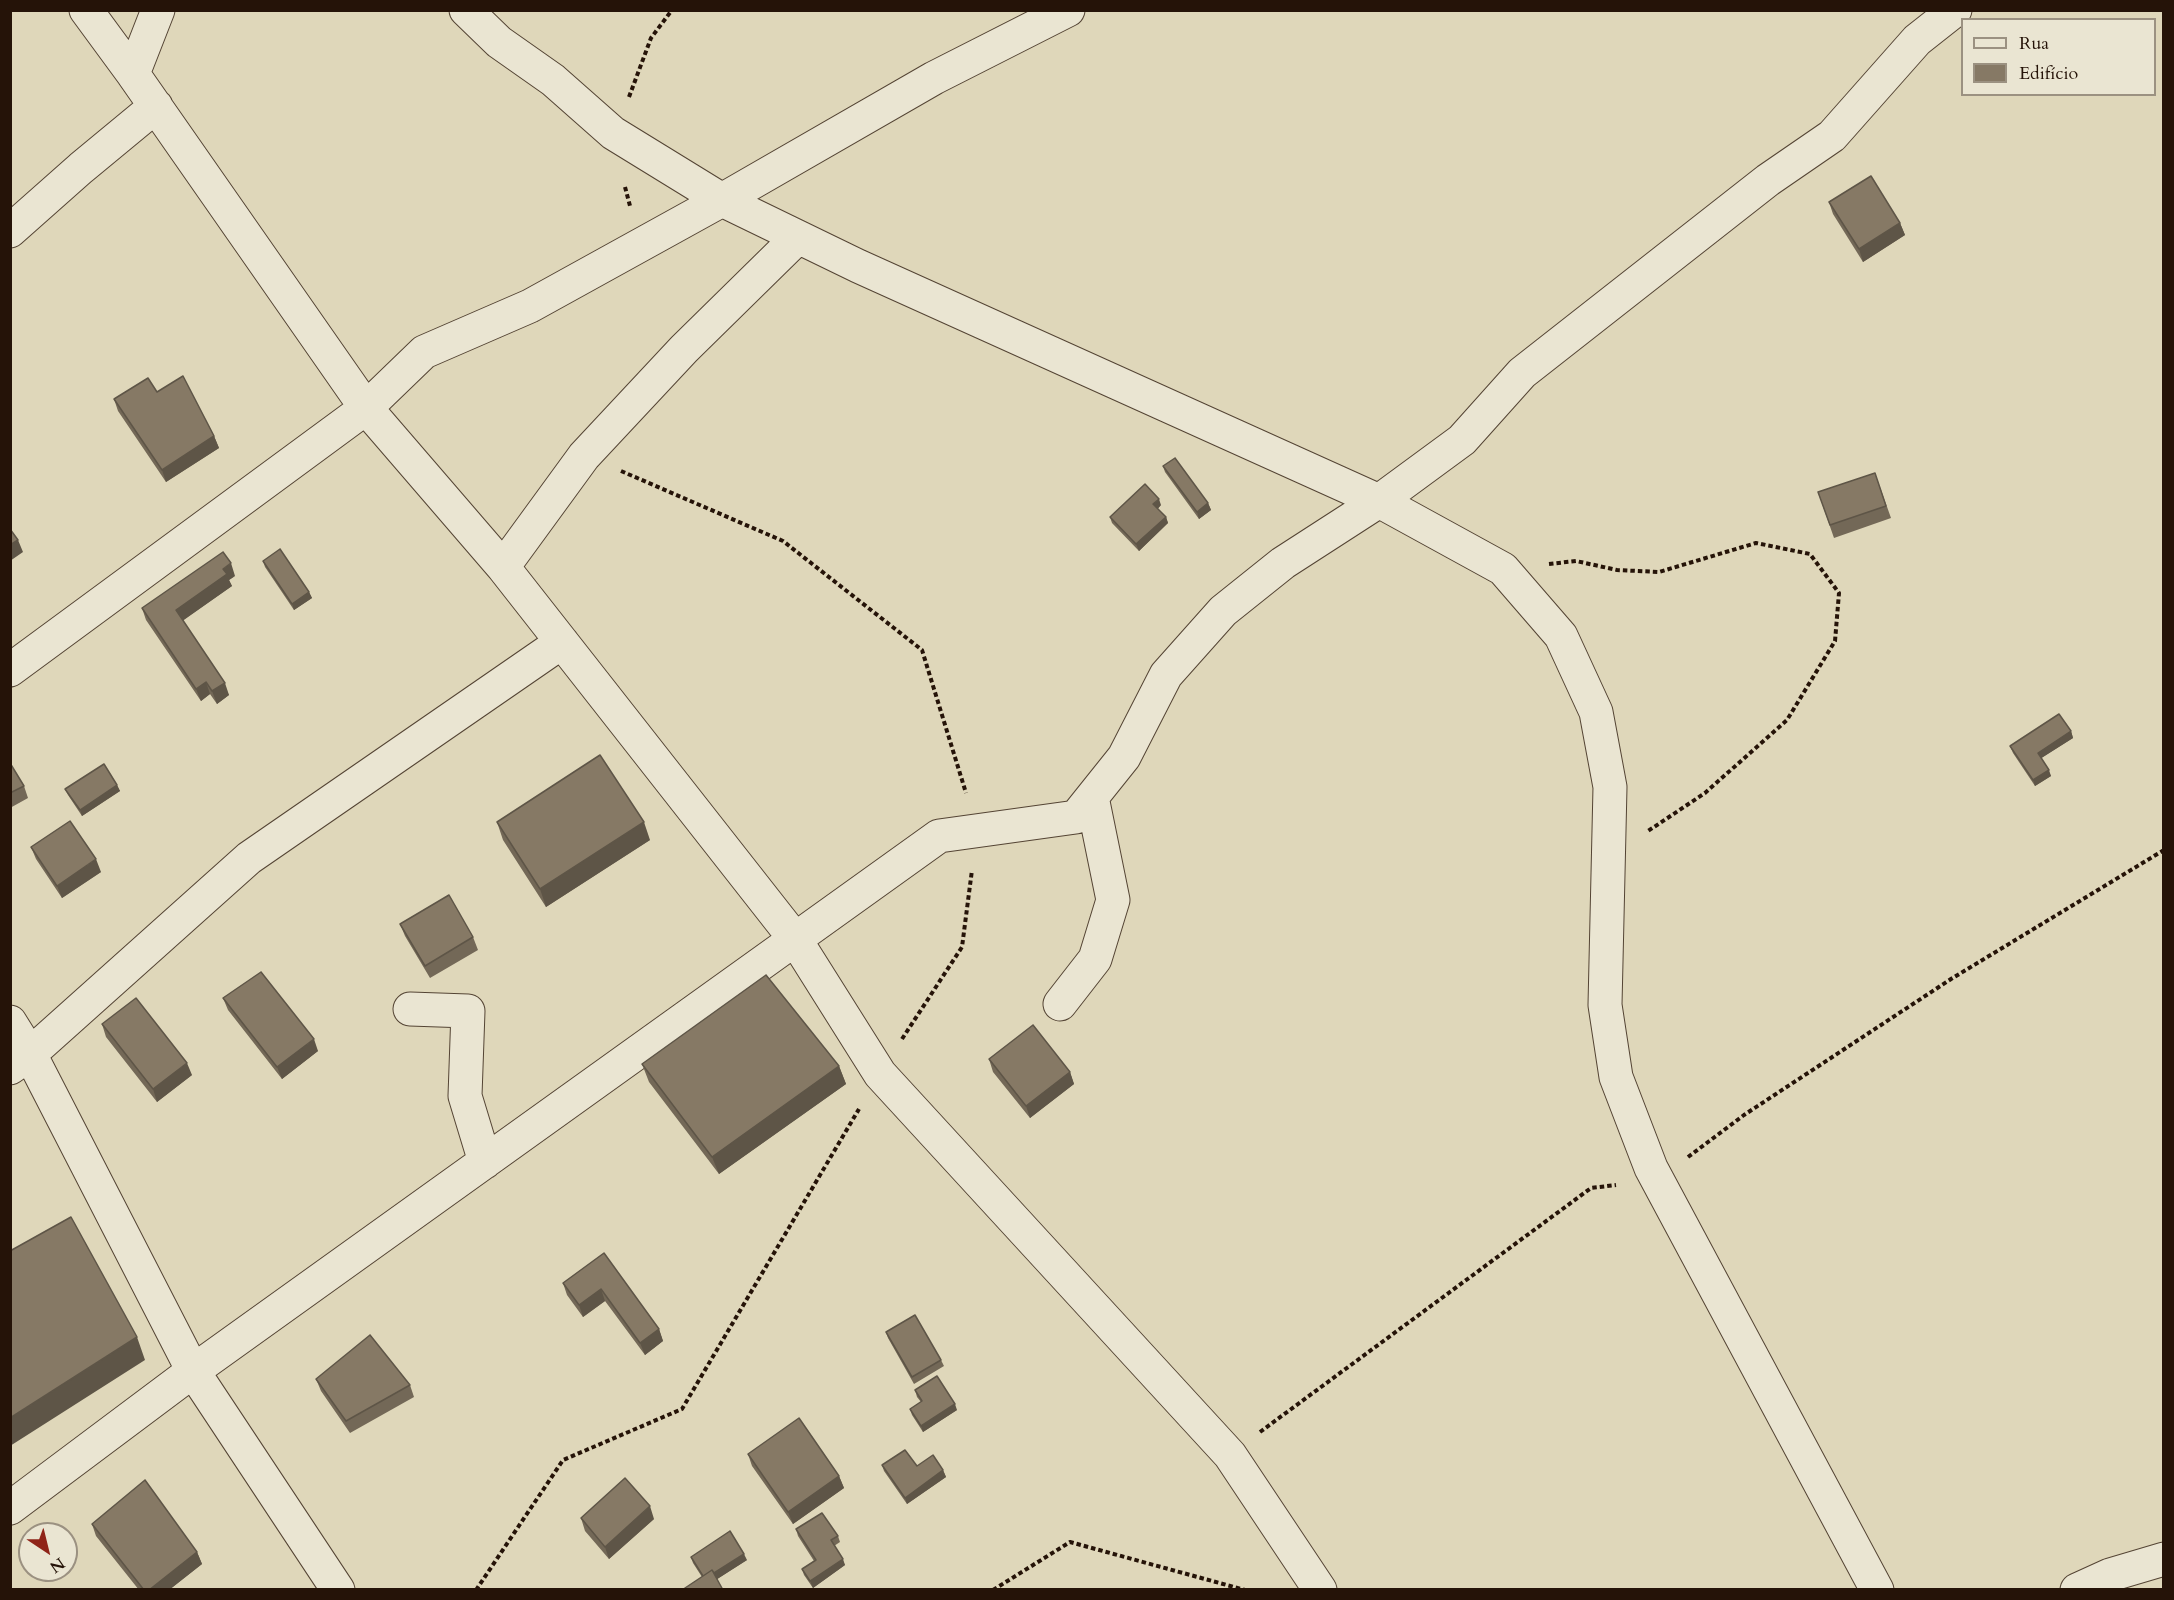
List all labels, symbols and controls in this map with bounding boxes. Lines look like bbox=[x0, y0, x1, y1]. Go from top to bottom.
legend bbox=[1961, 18, 2156, 96]
text: Rua bbox=[2019, 31, 2049, 56]
text: Edifício bbox=[2019, 61, 2078, 86]
north arrow bbox=[18, 1522, 78, 1582]
text: N bbox=[45, 1552, 69, 1578]

